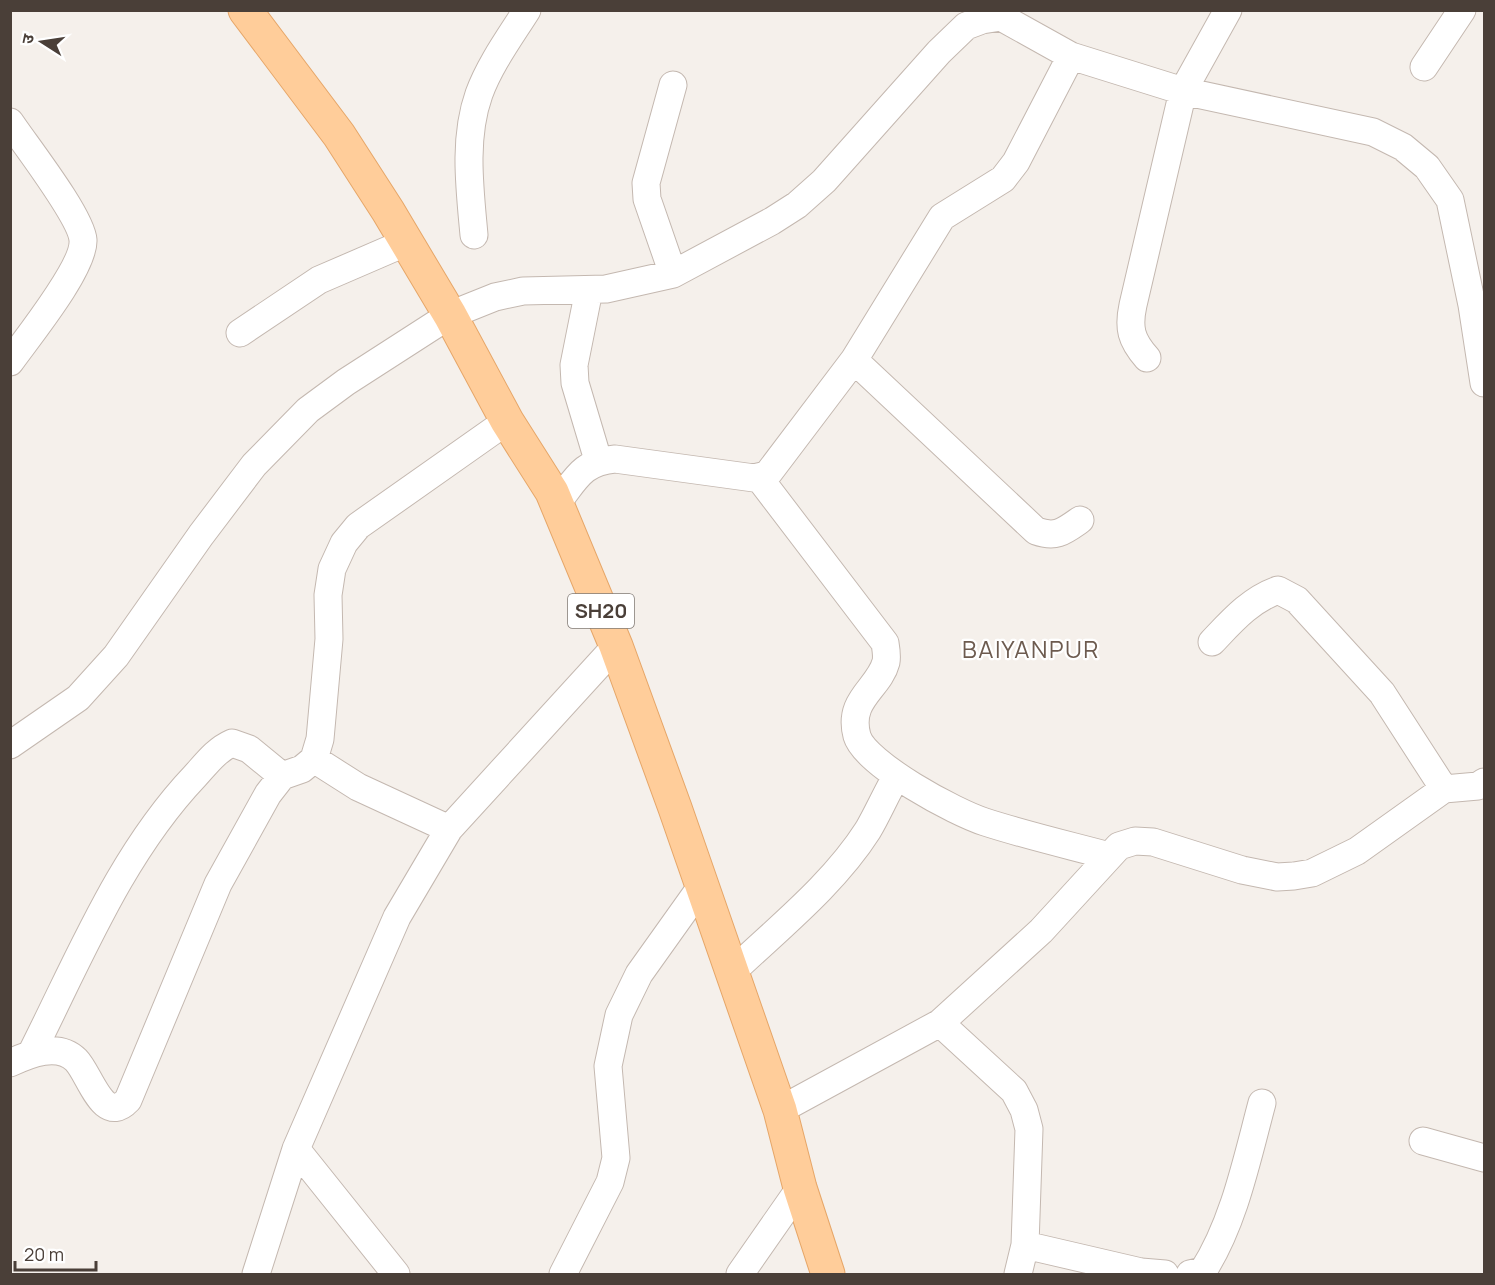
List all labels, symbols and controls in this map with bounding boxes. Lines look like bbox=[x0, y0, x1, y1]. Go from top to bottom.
north arrow bbox=[12, 12, 72, 72]
text: उ bbox=[16, 31, 39, 46]
road number: SH20 bbox=[568, 594, 634, 628]
district label: BAIYANPUR bbox=[962, 632, 1100, 665]
scale bar bbox=[15, 1234, 96, 1272]
text: 20 m bbox=[24, 1242, 64, 1266]

